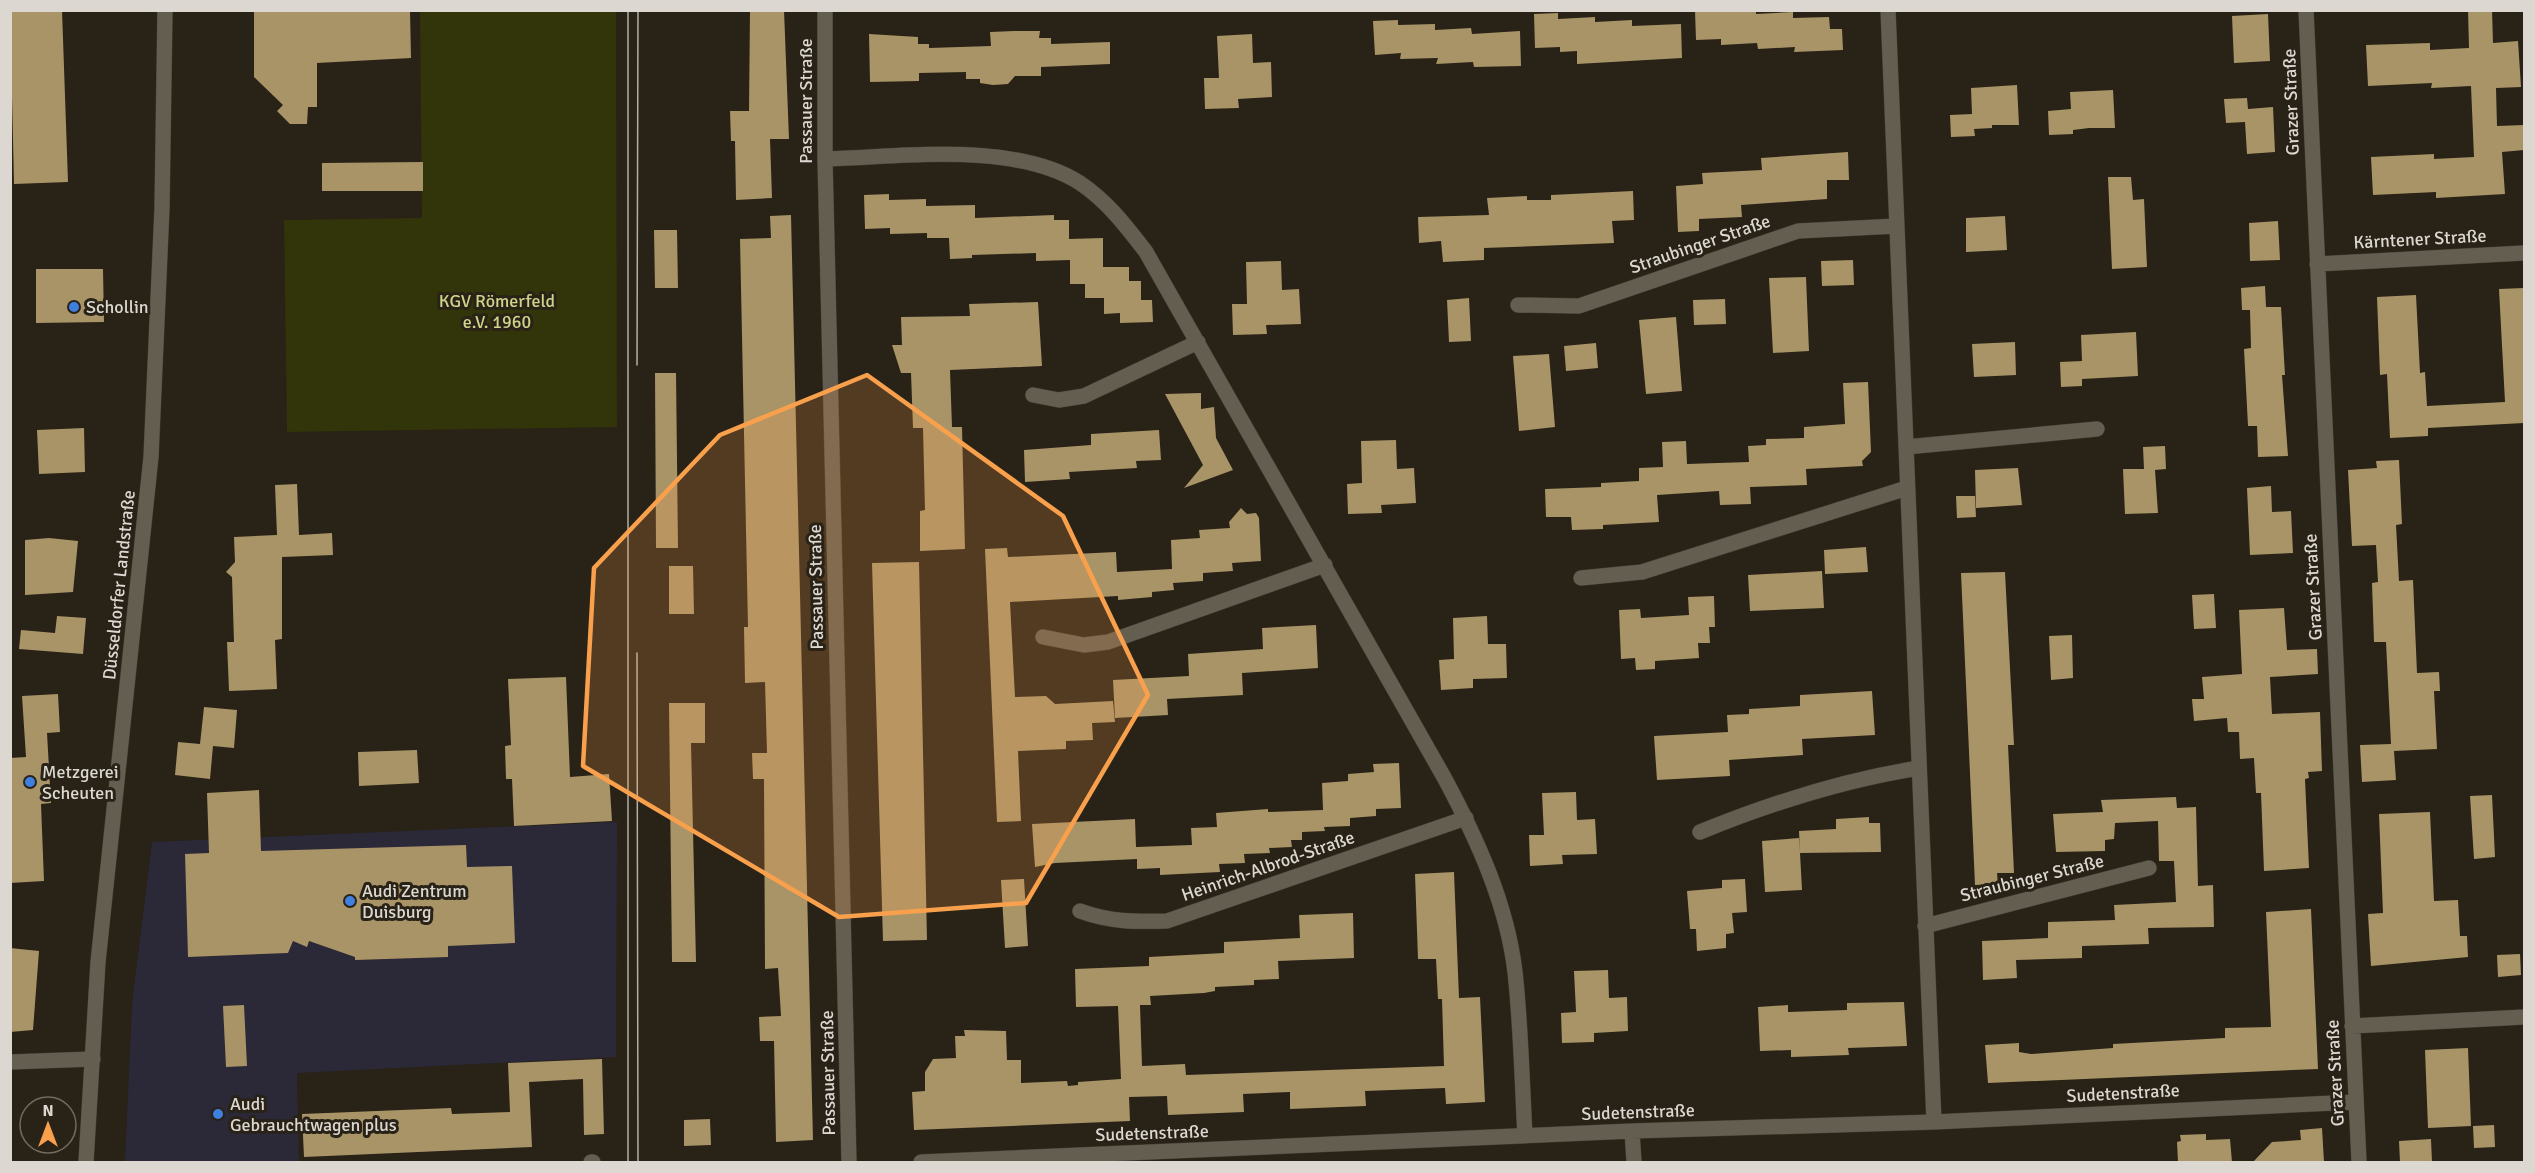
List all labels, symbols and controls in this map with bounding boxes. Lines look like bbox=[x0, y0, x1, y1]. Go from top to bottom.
street label: Passauer Straße bbox=[795, 38, 817, 164]
street label: Grazer Straße bbox=[2278, 48, 2304, 156]
street label: Straubinger Straße bbox=[1627, 210, 1773, 278]
street label: Kärntener Straße bbox=[2353, 225, 2487, 253]
park label: KGV Römerfeld e.V. 1960 bbox=[439, 290, 555, 333]
place label: Schollin bbox=[86, 296, 149, 318]
marker: Schollin bbox=[67, 300, 81, 314]
street label: Düsseldorfer Landstraße bbox=[98, 489, 140, 681]
street label: Passauer Straße bbox=[804, 524, 828, 650]
street label: Grazer Straße bbox=[2299, 533, 2327, 641]
place label: Metzgerei Scheuten bbox=[42, 761, 119, 804]
marker: Metzgerei Scheuten bbox=[23, 775, 37, 789]
street label: Heinrich-Albrod-Straße bbox=[1179, 826, 1357, 906]
street label: Straubinger Straße bbox=[1958, 850, 2106, 906]
place label: Audi Zentrum Duisburg bbox=[362, 880, 467, 923]
marker: Audi Zentrum Duisburg bbox=[343, 894, 357, 908]
street label: Passauer Straße bbox=[816, 1010, 840, 1136]
street label: Grazer Straße bbox=[2321, 1019, 2349, 1127]
street label: Sudetenstraße bbox=[2066, 1079, 2180, 1107]
place label: Audi Gebrauchtwagen plus bbox=[230, 1093, 397, 1136]
north arrow bbox=[18, 1095, 78, 1155]
street label: Sudetenstraße bbox=[1581, 1099, 1695, 1125]
text: N bbox=[42, 1101, 54, 1121]
marker: Audi Gebrauchtwagen plus bbox=[211, 1107, 225, 1121]
street label: Sudetenstraße bbox=[1095, 1120, 1209, 1146]

